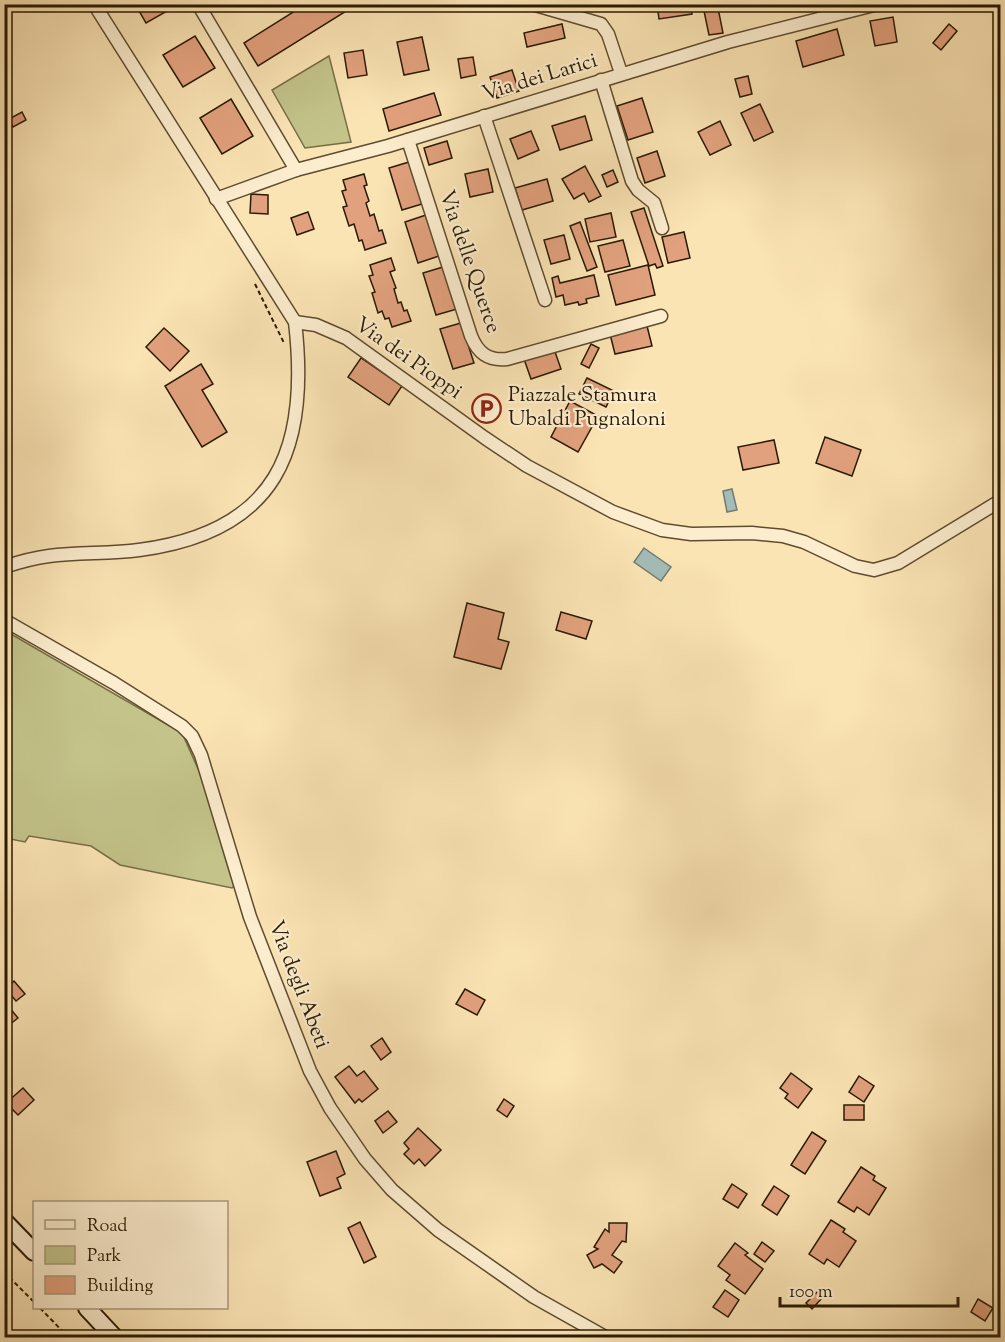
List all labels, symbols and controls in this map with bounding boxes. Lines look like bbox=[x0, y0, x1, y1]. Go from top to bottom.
street label: Via dei Larici bbox=[479, 46, 601, 110]
street label: Via delle Querce bbox=[430, 186, 508, 338]
street label: Via dei Pioppi bbox=[348, 311, 468, 407]
place label: Piazzale Stamura Ubaldi Pugnaloni bbox=[508, 381, 666, 435]
parking icon: Piazzale Stamura Ubaldi Pugnaloni bbox=[471, 392, 503, 424]
street label: Via degli Abeti bbox=[260, 917, 336, 1053]
legend bbox=[33, 1201, 228, 1309]
text: Road bbox=[87, 1214, 127, 1240]
text: Park bbox=[87, 1244, 122, 1270]
scale bar bbox=[780, 1270, 958, 1308]
text: Building bbox=[87, 1274, 153, 1300]
text: 100 m bbox=[789, 1280, 833, 1306]

